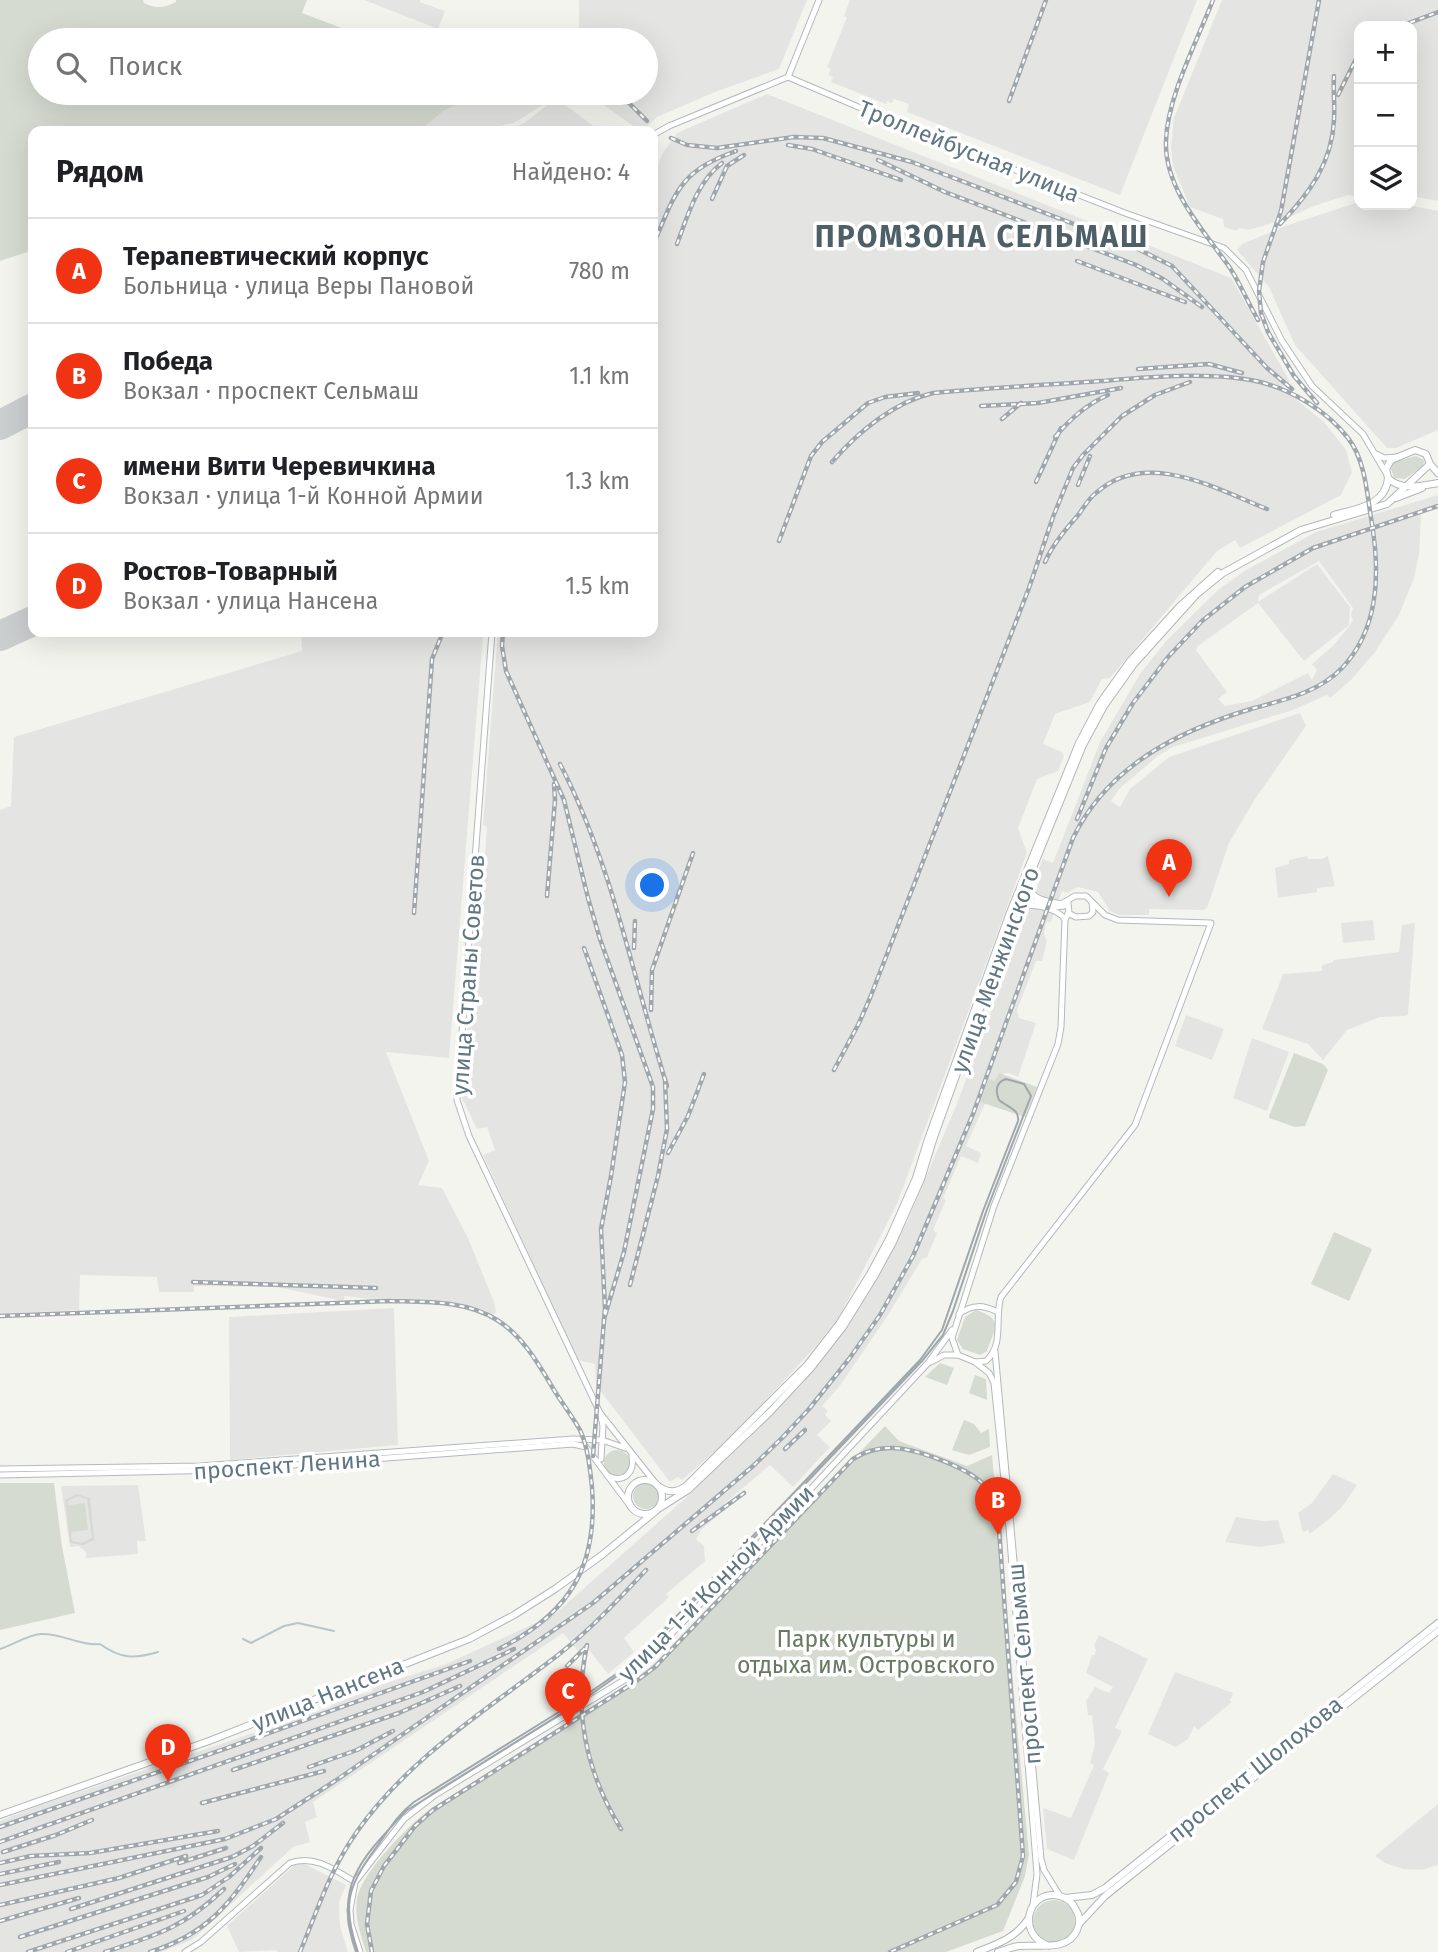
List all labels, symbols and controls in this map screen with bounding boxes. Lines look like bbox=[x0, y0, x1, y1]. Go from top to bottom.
map controls bbox=[1354, 21, 1417, 210]
button: + bbox=[1354, 21, 1417, 84]
search box bbox=[28, 28, 658, 105]
icon: search bbox=[52, 48, 90, 86]
text: Поиск bbox=[108, 51, 182, 82]
button: − bbox=[1354, 84, 1417, 147]
street label: Троллейбусная улица bbox=[854, 94, 1084, 208]
button: layers bbox=[1354, 147, 1417, 210]
text: Рядом bbox=[56, 154, 144, 190]
text: Найдено: 4 bbox=[512, 158, 630, 186]
district label: ПРОМЗОНА СЕЛЬМАШ bbox=[815, 219, 1149, 255]
text: Терапевтический корпус bbox=[123, 241, 428, 272]
text: A bbox=[72, 257, 86, 285]
text: 780 m bbox=[569, 257, 630, 285]
text: Больница · улица Веры Пановой bbox=[123, 272, 474, 300]
text: Победа bbox=[123, 346, 213, 377]
text: B bbox=[72, 362, 86, 390]
text: 1.1 km bbox=[569, 362, 630, 390]
text: Вокзал · проспект Сельмаш bbox=[123, 377, 419, 405]
text: имени Вити Черевичкина bbox=[123, 451, 436, 482]
text: C bbox=[72, 467, 86, 495]
text: 1.3 km bbox=[565, 467, 630, 495]
text: Вокзал · улица 1-й Конной Армии bbox=[123, 482, 484, 510]
text: Ростов-Товарный bbox=[123, 556, 338, 587]
text: D bbox=[72, 572, 86, 600]
text: 1.5 km bbox=[565, 572, 630, 600]
text: Вокзал · улица Нансена bbox=[123, 587, 378, 615]
pin: A bbox=[1146, 839, 1192, 897]
street label: улица Страны Советов bbox=[446, 853, 490, 1097]
street label: улица Менжинского bbox=[945, 863, 1045, 1077]
your location bbox=[635, 868, 669, 902]
street label: проспект Ленина bbox=[193, 1444, 381, 1486]
pin: B bbox=[975, 1477, 1021, 1535]
street label: улица 1-й Конной Армии bbox=[612, 1479, 820, 1687]
street label: проспект Сельмаш bbox=[1001, 1562, 1047, 1766]
park label: Парк культуры и отдыха им. Островского bbox=[737, 1625, 995, 1679]
street label: улица Нансена bbox=[248, 1651, 408, 1737]
pin: C bbox=[545, 1668, 591, 1726]
street label: проспект Шолохова bbox=[1162, 1690, 1348, 1848]
pin: D bbox=[145, 1724, 191, 1782]

